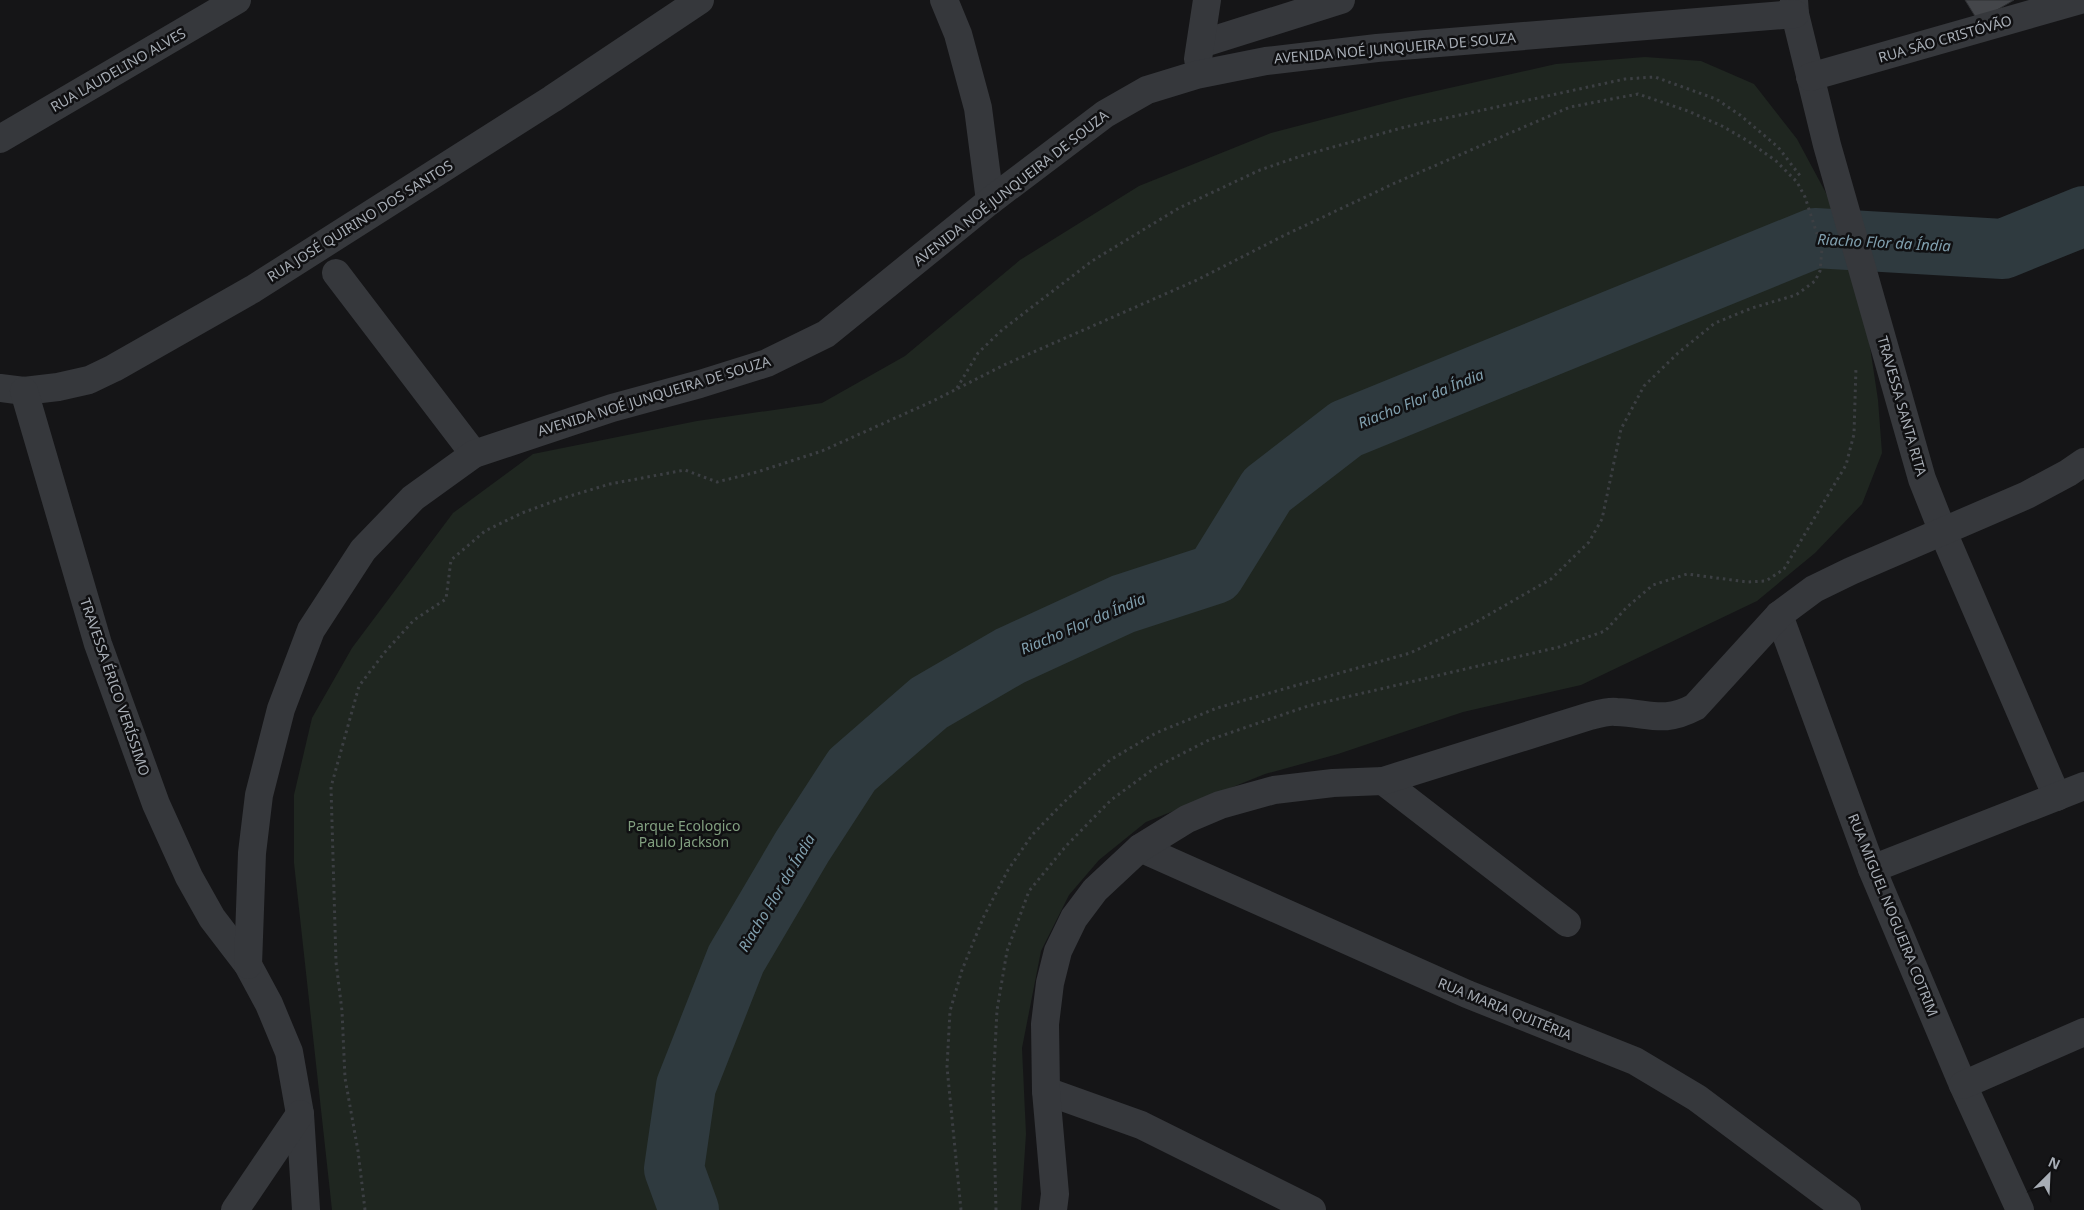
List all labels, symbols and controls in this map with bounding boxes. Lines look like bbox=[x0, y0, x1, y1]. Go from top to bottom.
street label: RUA SÃO CRISTÓVÃO bbox=[1876, 10, 2014, 67]
street label: RUA LAUDELINO ALVES bbox=[47, 23, 189, 116]
street label: AVENIDA NOÉ JUNQUEIRA DE SOUZA bbox=[1273, 27, 1517, 68]
street label: AVENIDA NOÉ JUNQUEIRA DE SOUZA bbox=[909, 105, 1112, 270]
street label: RUA JOSÉ QUIRINO DOS SANTOS bbox=[263, 155, 456, 286]
water label: Riacho Flor da Índia bbox=[1817, 229, 1952, 256]
street label: TRAVESSA SANTA RITA bbox=[1873, 334, 1932, 478]
street label: AVENIDA NOÉ JUNQUEIRA DE SOUZA bbox=[535, 351, 773, 440]
water label: Riacho Flor da Índia bbox=[1355, 364, 1487, 432]
water label: Riacho Flor da Índia bbox=[1017, 588, 1149, 658]
street label: TRAVESSA ÉRICO VERÍSSIMO bbox=[76, 595, 155, 778]
street label: RUA MIGUEL NOGUEIRA COTRIM bbox=[1844, 811, 1943, 1019]
park label: Parque Ecologico Paulo Jackson bbox=[627, 816, 741, 851]
water label: Riacho Flor da Índia bbox=[733, 830, 819, 955]
street label: RUA MARIA QUITÉRIA bbox=[1435, 973, 1575, 1044]
north arrow bbox=[2024, 1150, 2074, 1200]
text: N bbox=[2045, 1152, 2064, 1174]

